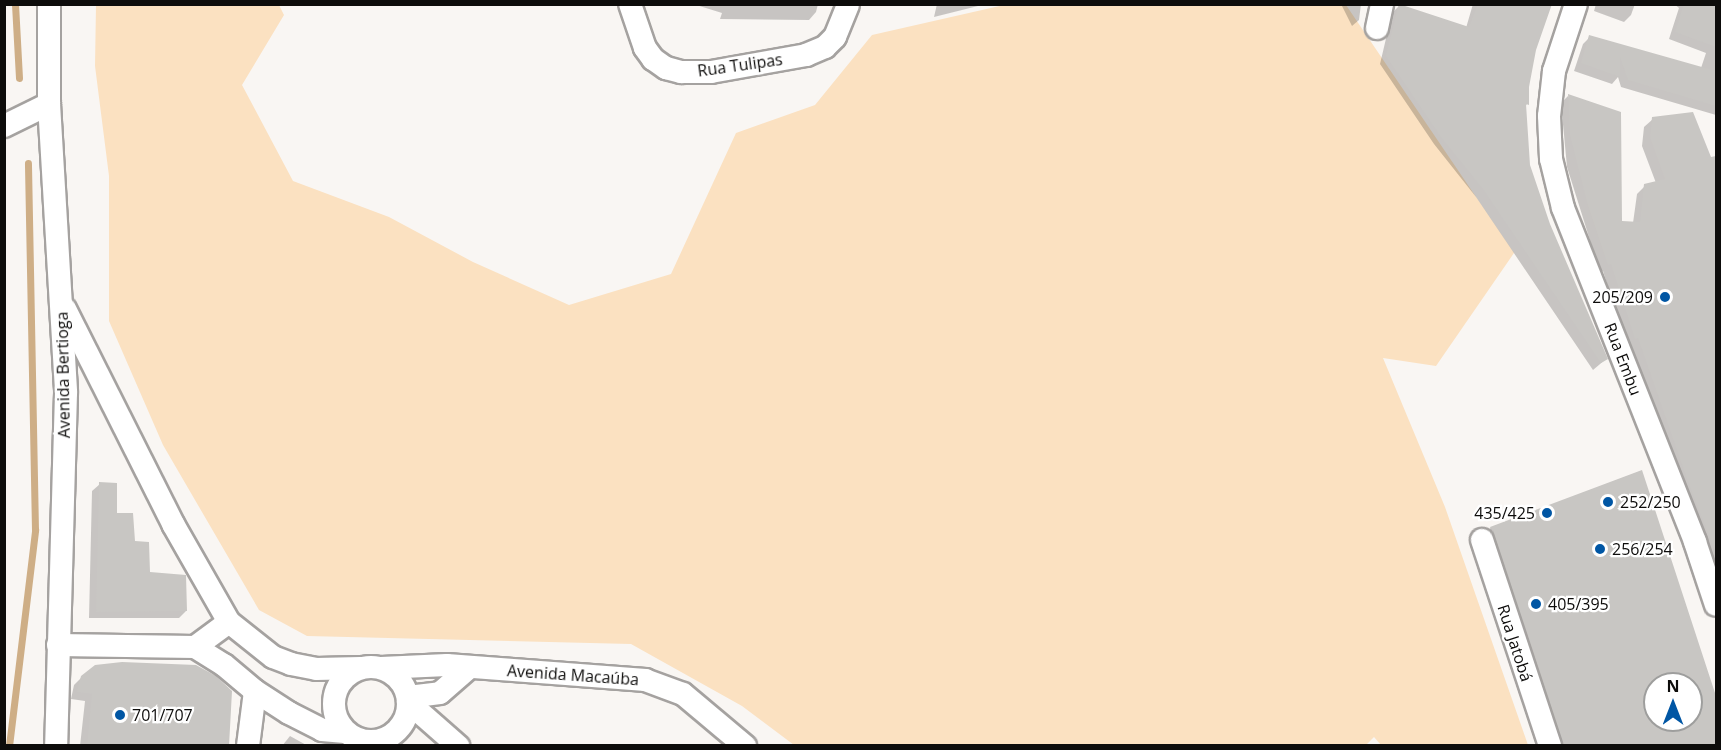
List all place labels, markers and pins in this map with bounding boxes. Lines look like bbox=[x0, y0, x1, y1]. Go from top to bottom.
place label: 205/209 bbox=[1592, 287, 1653, 307]
marker: 205/209 bbox=[1658, 290, 1672, 304]
place label: 252/250 bbox=[1620, 492, 1681, 512]
marker: 252/250 bbox=[1601, 495, 1615, 509]
place label: 435/425 bbox=[1474, 503, 1535, 523]
marker: 435/425 bbox=[1540, 506, 1554, 520]
place label: 256/254 bbox=[1612, 539, 1673, 559]
marker: 256/254 bbox=[1593, 542, 1607, 556]
place label: 405/395 bbox=[1548, 594, 1609, 614]
marker: 405/395 bbox=[1529, 597, 1543, 611]
place label: 701/707 bbox=[132, 705, 193, 725]
marker: 701/707 bbox=[113, 708, 127, 722]

